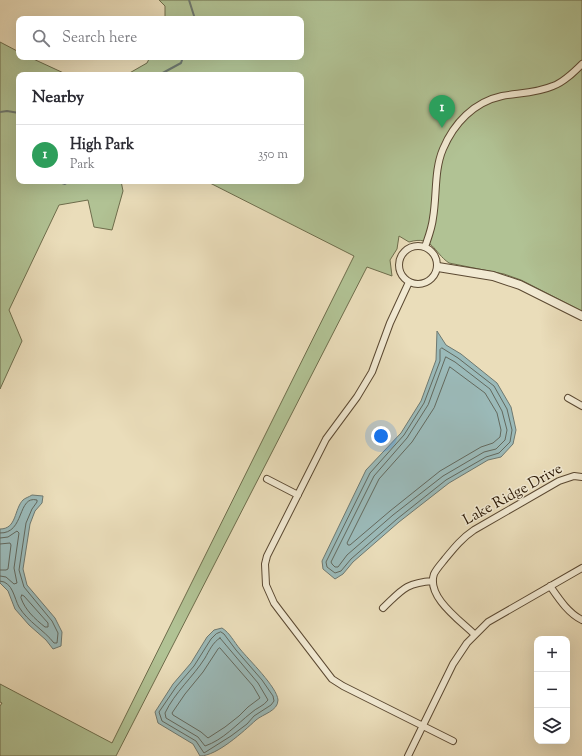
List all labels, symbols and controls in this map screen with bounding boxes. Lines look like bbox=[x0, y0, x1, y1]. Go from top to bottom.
search box bbox=[16, 16, 304, 60]
icon: search bbox=[30, 27, 52, 49]
text: Search here bbox=[62, 28, 137, 49]
text: Nearby bbox=[32, 86, 84, 110]
pin: 1 bbox=[429, 95, 455, 128]
text: High Park bbox=[70, 135, 134, 156]
text: 1 bbox=[43, 146, 47, 164]
text: 350 m bbox=[258, 146, 288, 164]
text: Park bbox=[70, 156, 95, 174]
your location bbox=[371, 426, 391, 446]
street label: Lake Ridge Drive bbox=[459, 459, 567, 531]
map controls bbox=[534, 636, 570, 744]
button: + bbox=[534, 636, 570, 672]
button: − bbox=[534, 672, 570, 708]
button: layers bbox=[534, 708, 570, 744]

